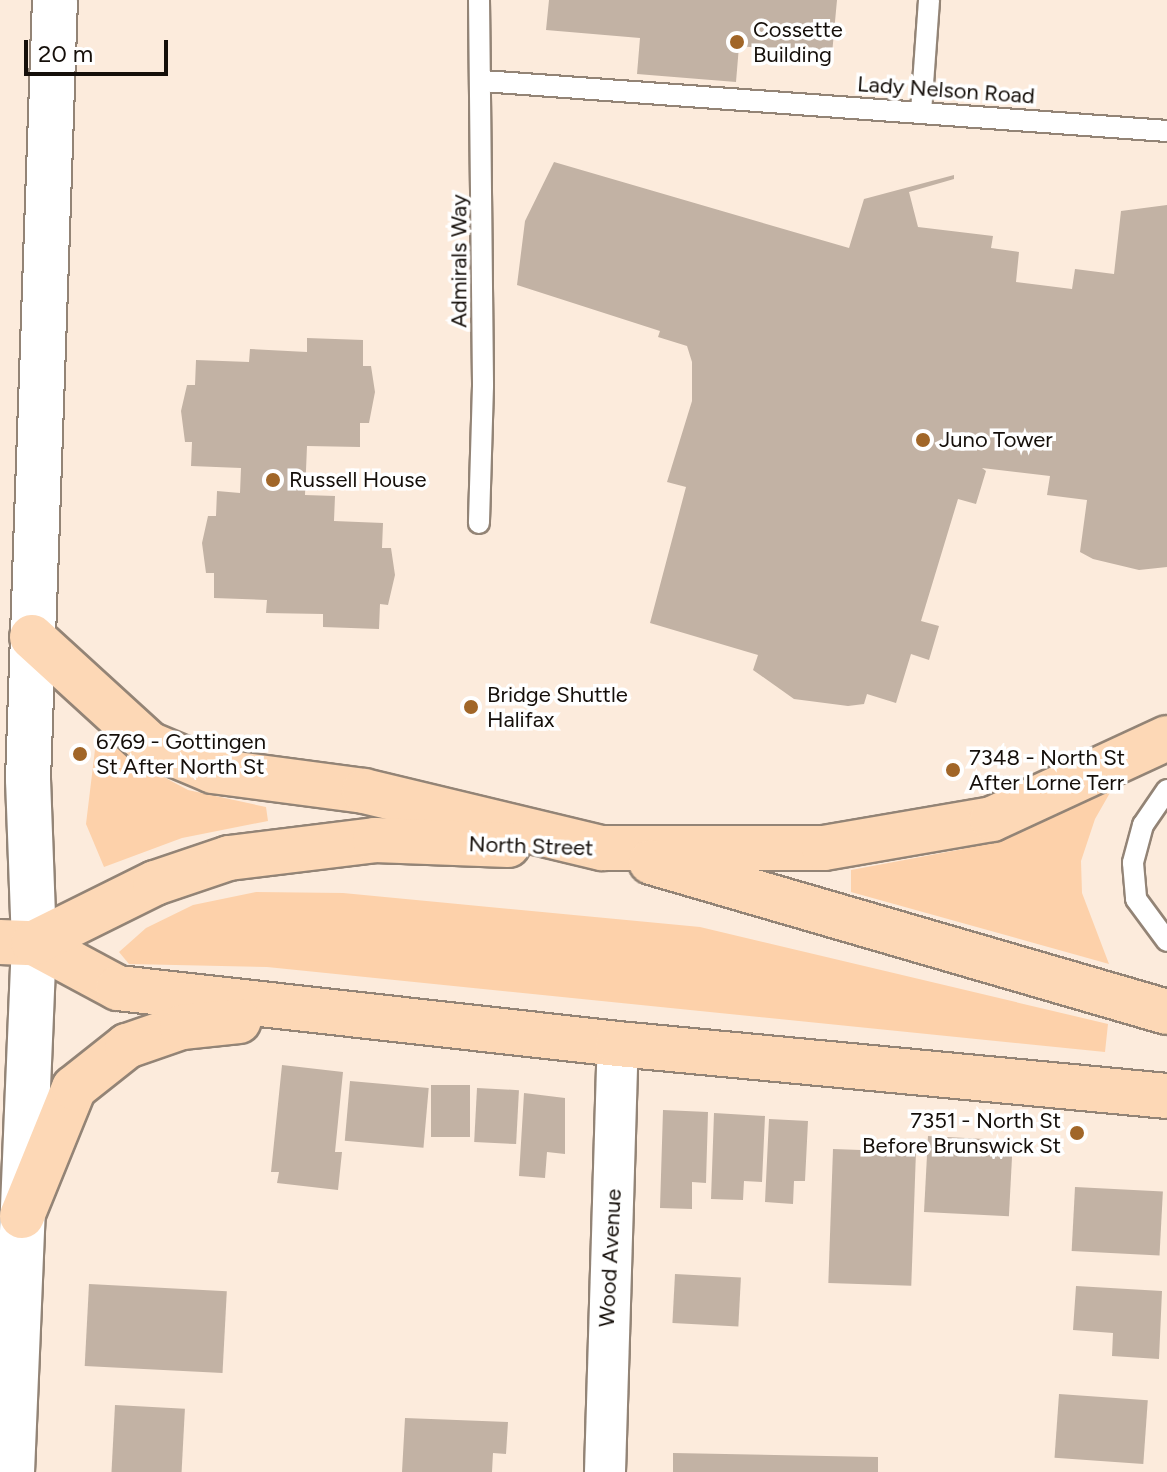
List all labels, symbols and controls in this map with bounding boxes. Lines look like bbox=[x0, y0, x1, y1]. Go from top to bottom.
place label: Cossette Building bbox=[753, 16, 843, 68]
scale bar bbox=[28, 24, 172, 74]
marker: Cossette Building bbox=[728, 33, 746, 51]
text: 20 m bbox=[38, 39, 93, 68]
street label: Lady Nelson Road bbox=[856, 71, 1036, 109]
street label: Admirals Way bbox=[446, 194, 472, 328]
place label: Juno Tower bbox=[939, 427, 1053, 453]
marker: Juno Tower bbox=[914, 431, 932, 449]
place label: Russell House bbox=[289, 467, 426, 493]
marker: Russell House bbox=[264, 471, 282, 489]
place label: Bridge Shuttle Halifax bbox=[487, 681, 628, 732]
marker: Bridge Shuttle Halifax bbox=[462, 698, 480, 716]
place label: 6769 - Gottingen St After North St bbox=[96, 728, 266, 780]
place label: 7348 - North St After Lorne Terr bbox=[969, 744, 1125, 796]
marker: 6769 - Gottingen St After North St bbox=[71, 745, 89, 763]
marker: 7348 - North St After Lorne Terr bbox=[944, 761, 962, 779]
street label: North Street bbox=[468, 831, 594, 861]
place label: 7351 - North St Before Brunswick St bbox=[862, 1107, 1061, 1158]
marker: 7351 - North St Before Brunswick St bbox=[1068, 1124, 1086, 1142]
street label: Wood Avenue bbox=[593, 1188, 627, 1328]

